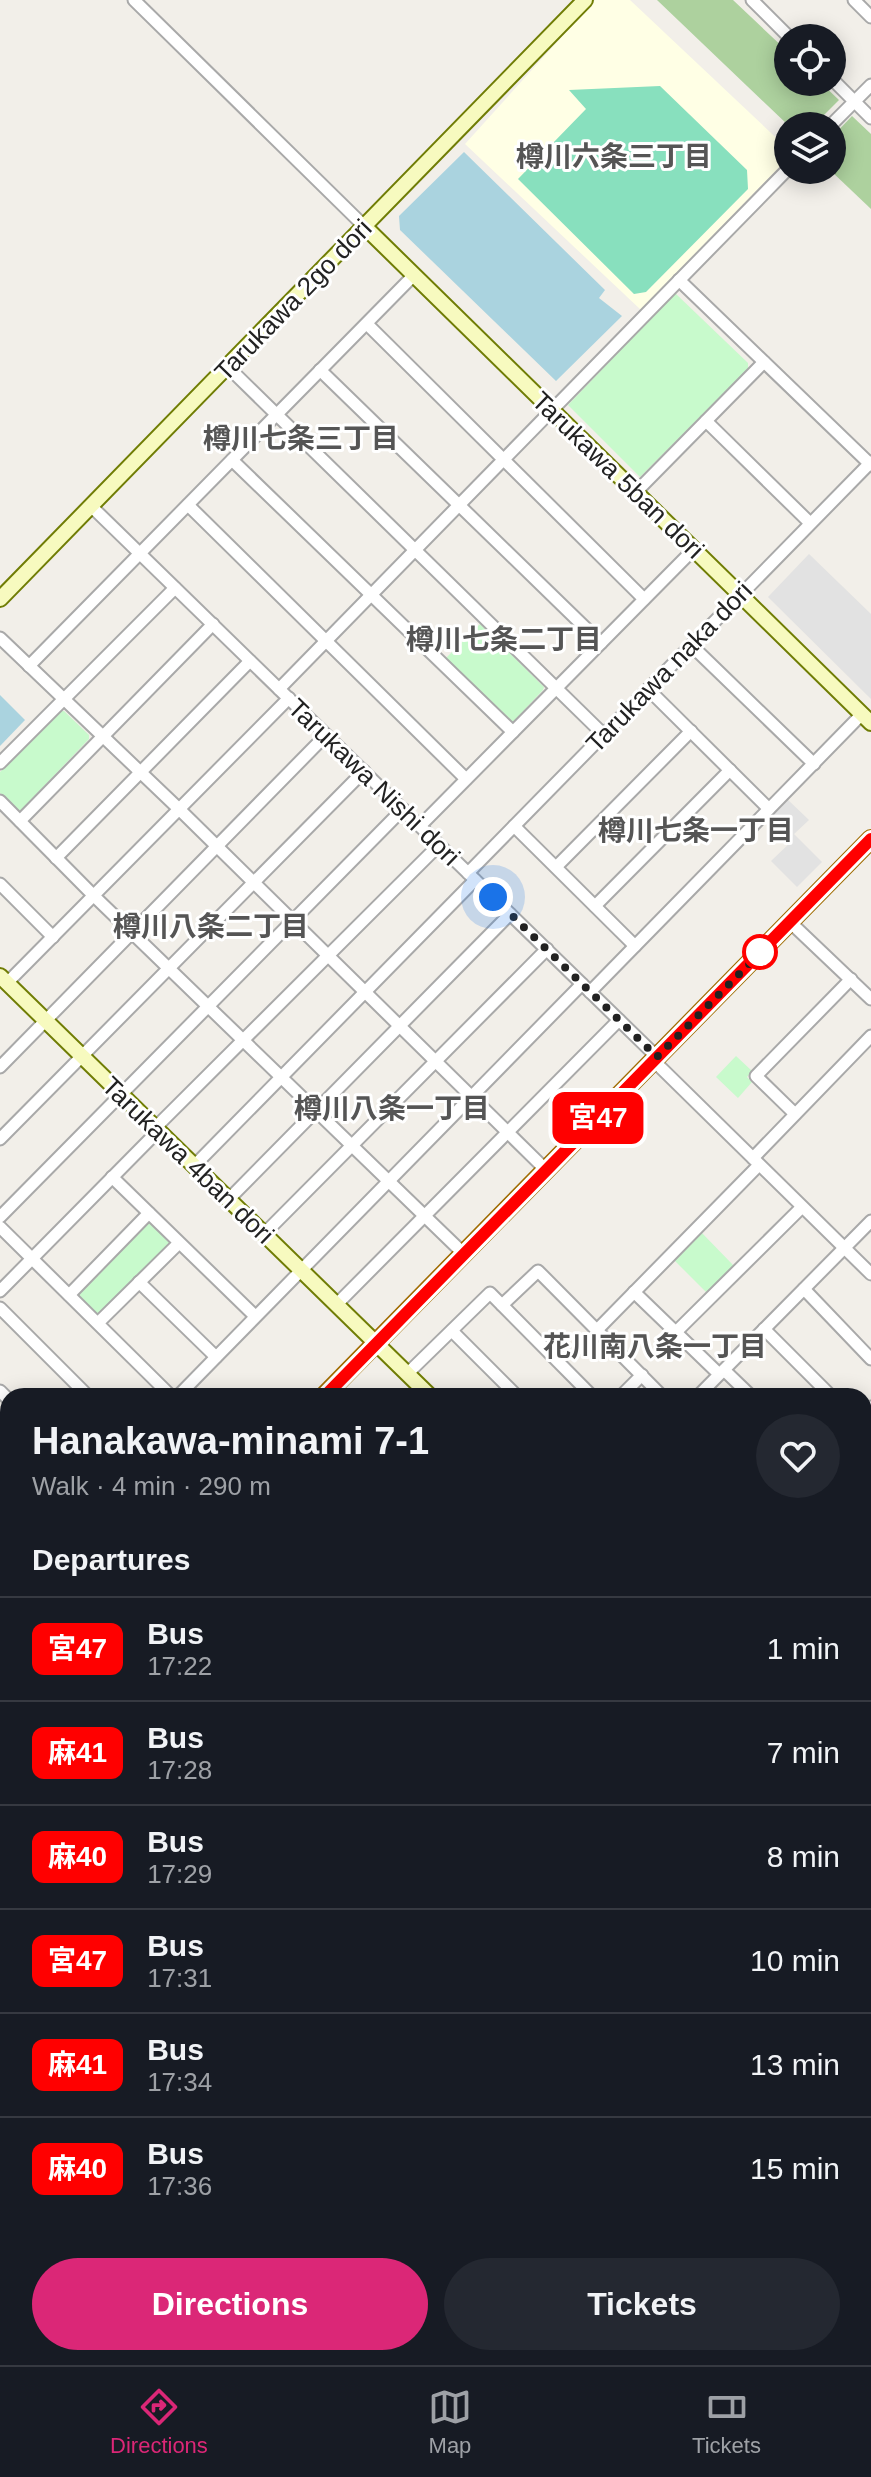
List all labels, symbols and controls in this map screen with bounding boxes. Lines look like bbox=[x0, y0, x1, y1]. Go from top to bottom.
map controls bbox=[774, 24, 846, 184]
button: locate bbox=[774, 24, 846, 96]
button: layers bbox=[774, 112, 846, 184]
district label: 樽川六条三丁目 bbox=[516, 141, 712, 172]
street label: Tarukawa 2go dori bbox=[208, 213, 378, 387]
street label: Tarukawa 5ban dori bbox=[526, 385, 710, 565]
district label: 樽川七条三丁目 bbox=[203, 423, 399, 454]
street label: Tarukawa naka dori bbox=[580, 575, 758, 759]
district label: 樽川七条二丁目 bbox=[406, 624, 602, 655]
street label: Tarukawa Nishi dori bbox=[282, 692, 466, 872]
district label: 樽川七条一丁目 bbox=[598, 815, 794, 846]
your location bbox=[473, 877, 513, 917]
district label: 樽川八条二丁目 bbox=[113, 911, 309, 942]
unlabelled marker bbox=[743, 935, 777, 969]
street label: Tarukawa 4ban dori bbox=[96, 1070, 280, 1250]
line badge: 宮47 bbox=[552, 1092, 644, 1144]
district label: 樽川八条一丁目 bbox=[294, 1093, 490, 1124]
text: 宮47 bbox=[568, 1102, 628, 1133]
district label: 花川南八条一丁目 bbox=[543, 1331, 767, 1362]
button: heart bbox=[756, 1414, 840, 1498]
text: Hanakawa-minami 7-1 bbox=[32, 1420, 429, 1462]
text: Walk · 4 min · 290 m bbox=[32, 1471, 271, 1501]
text: Departures bbox=[32, 1543, 190, 1576]
text: Bus bbox=[147, 1617, 204, 1650]
text: 1 min bbox=[767, 1632, 840, 1665]
text: 宮47 bbox=[48, 1633, 107, 1664]
text: 17:22 bbox=[147, 1651, 212, 1681]
text: Bus bbox=[147, 1721, 204, 1754]
text: 7 min bbox=[767, 1736, 840, 1769]
text: 麻41 bbox=[48, 1737, 107, 1768]
text: 17:28 bbox=[147, 1755, 212, 1785]
text: Bus bbox=[147, 1825, 204, 1858]
text: 8 min bbox=[767, 1840, 840, 1873]
text: 麻40 bbox=[48, 1841, 107, 1872]
text: 17:29 bbox=[147, 1859, 212, 1889]
text: Bus bbox=[147, 1929, 204, 1962]
text: 10 min bbox=[750, 1944, 840, 1977]
text: 宮47 bbox=[48, 1945, 107, 1976]
text: 17:31 bbox=[147, 1963, 212, 1993]
text: Bus bbox=[147, 2033, 204, 2066]
text: 13 min bbox=[750, 2048, 840, 2081]
text: 麻41 bbox=[48, 2049, 107, 2080]
text: 17:34 bbox=[147, 2067, 212, 2097]
text: Bus bbox=[147, 2137, 204, 2170]
text: 15 min bbox=[750, 2152, 840, 2185]
text: 麻40 bbox=[48, 2153, 107, 2184]
text: 17:36 bbox=[147, 2171, 212, 2201]
button: Directions bbox=[32, 2258, 428, 2350]
button: Tickets bbox=[444, 2258, 840, 2350]
tab: Directions bbox=[110, 2385, 208, 2459]
tab: Map bbox=[428, 2385, 472, 2459]
tab: Tickets bbox=[692, 2385, 761, 2459]

